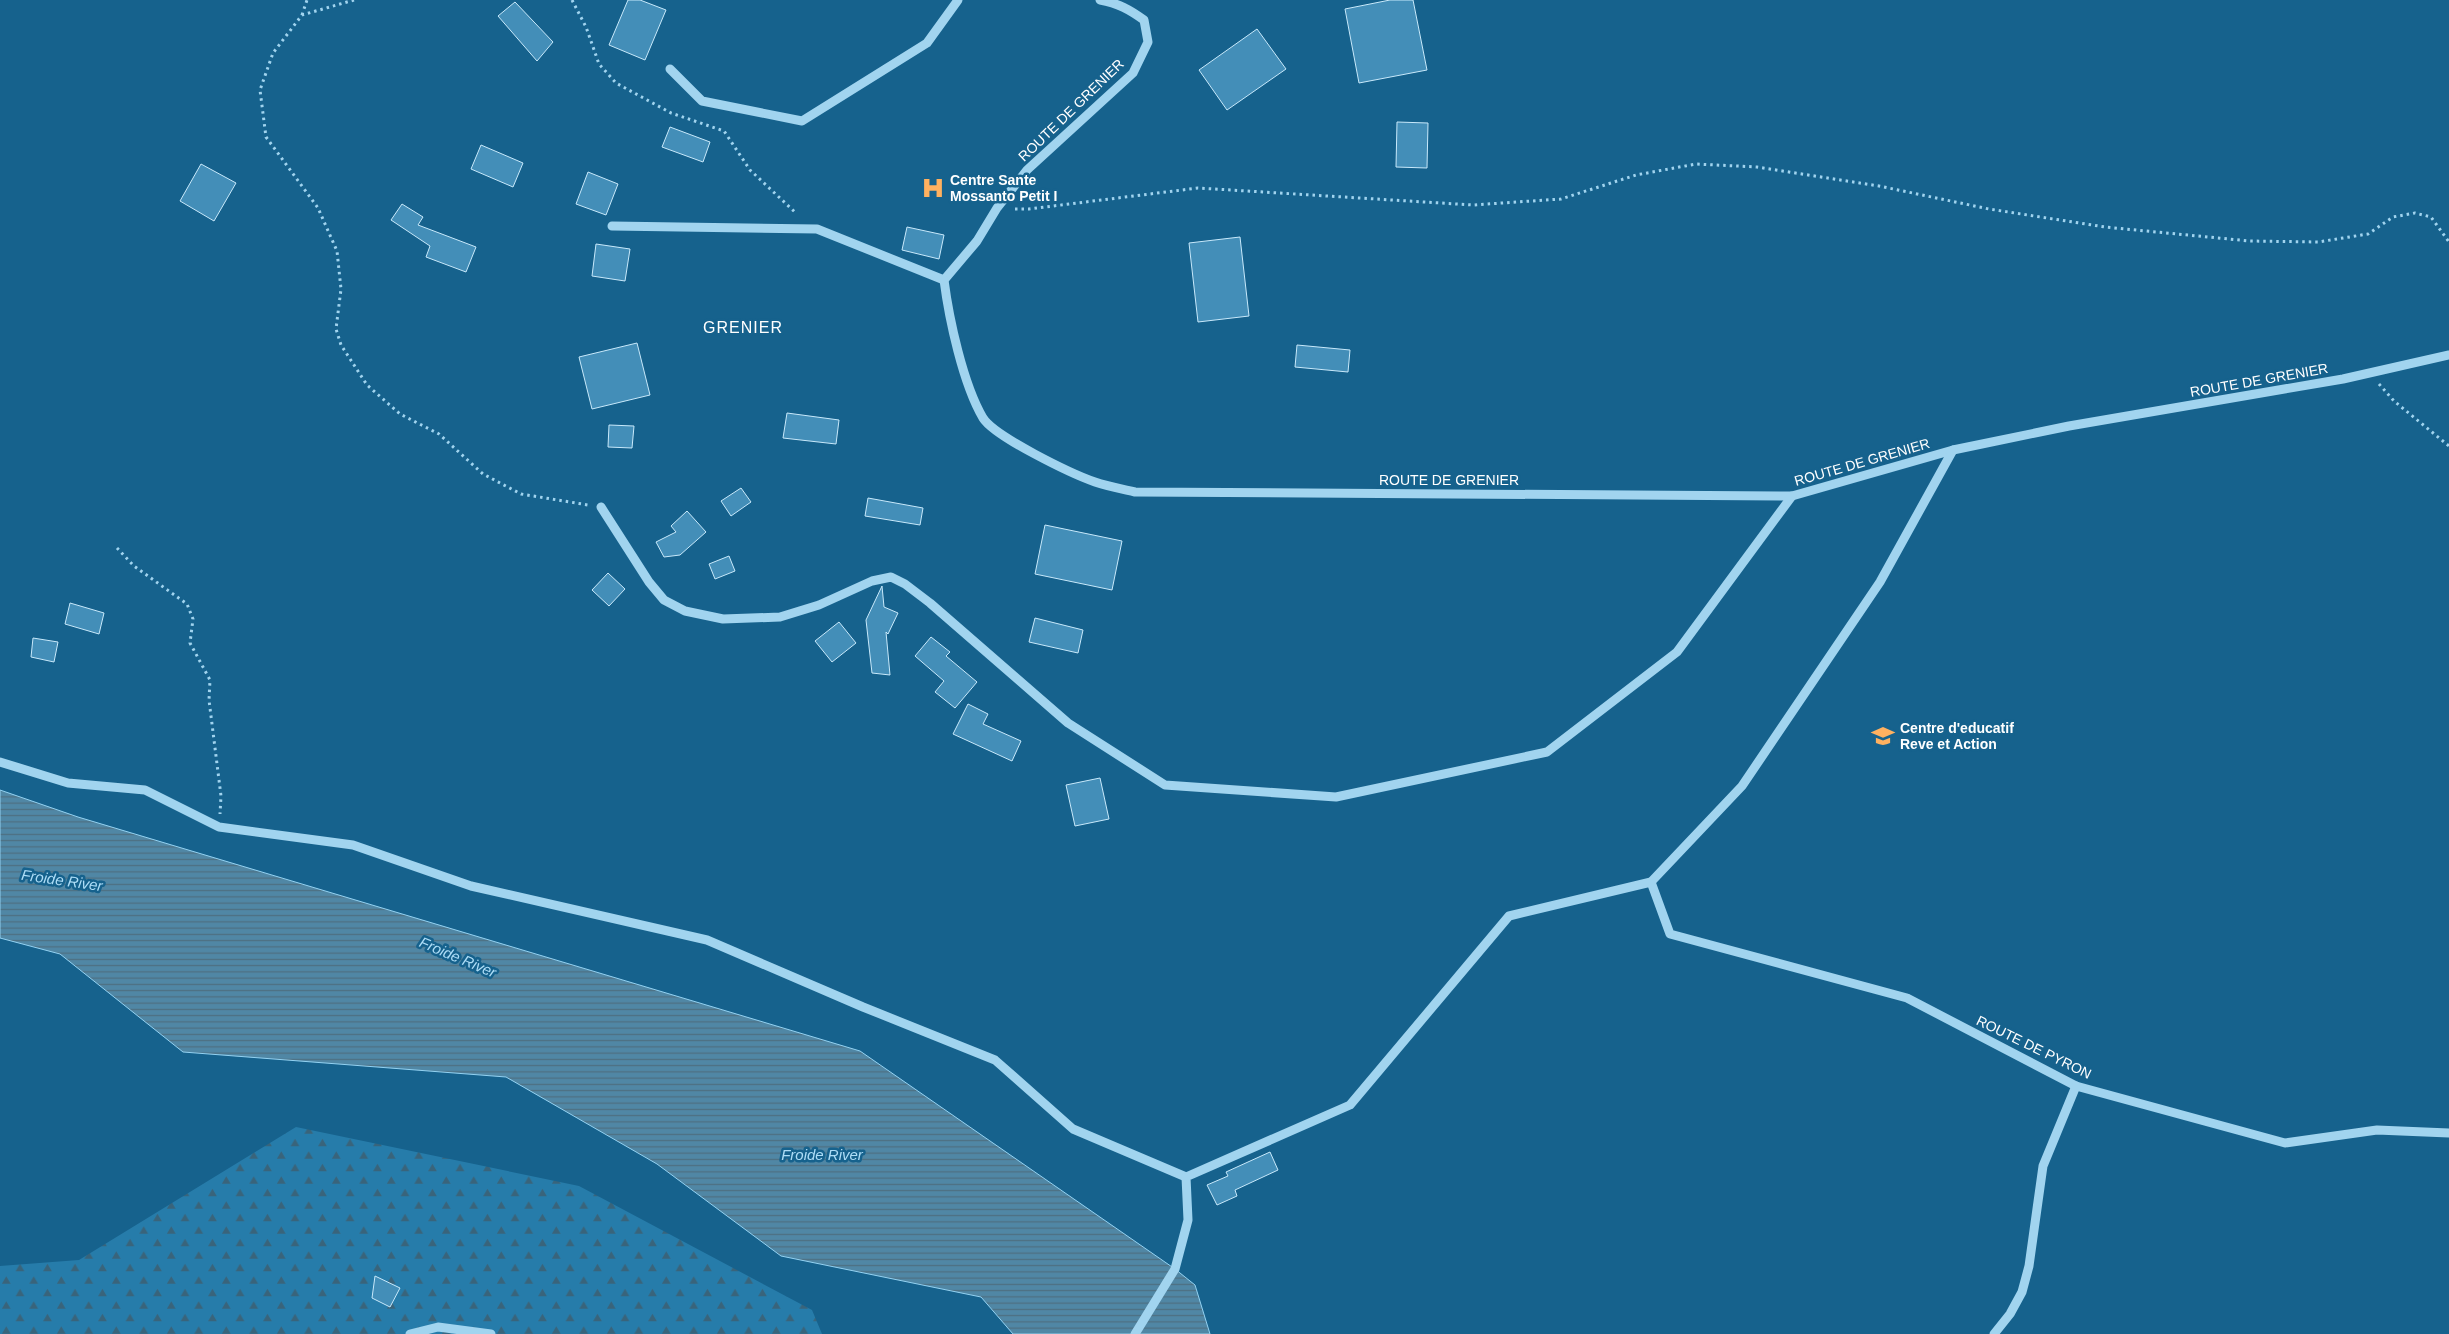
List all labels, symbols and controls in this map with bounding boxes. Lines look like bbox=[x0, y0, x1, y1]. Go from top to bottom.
street label: ROUTE DE GRENIER bbox=[1015, 56, 1127, 164]
place label: Centre Sante Mossanto Petit I bbox=[950, 172, 1057, 204]
hospital icon: Centre Sante Mossanto Petit I bbox=[920, 175, 946, 201]
district label: GRENIER bbox=[703, 319, 783, 336]
street label: ROUTE DE GRENIER bbox=[2189, 360, 2329, 400]
street label: ROUTE DE GRENIER bbox=[1792, 435, 1932, 489]
street label: ROUTE DE GRENIER bbox=[1379, 472, 1519, 488]
place label: Centre d'educatif Reve et Action bbox=[1900, 720, 2014, 752]
school or university icon: Centre d'educatif Reve et Action bbox=[1870, 723, 1896, 749]
water label: Froide River bbox=[20, 866, 105, 894]
water label: Froide River bbox=[417, 933, 500, 981]
street label: ROUTE DE PYRON bbox=[1974, 1012, 2094, 1082]
water label: Froide River bbox=[781, 1146, 864, 1163]

